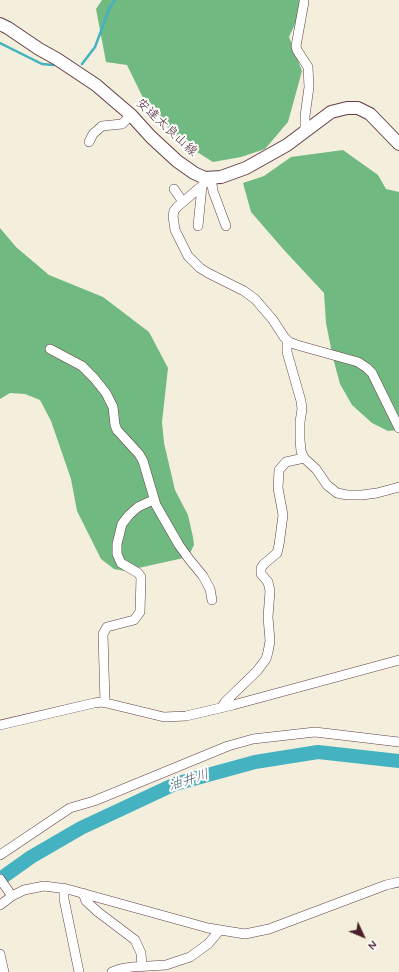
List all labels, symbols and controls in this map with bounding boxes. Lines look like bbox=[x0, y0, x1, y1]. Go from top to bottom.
street label: 安達太良山線 bbox=[132, 96, 200, 160]
water label: 油井川 bbox=[166, 767, 212, 795]
north arrow bbox=[343, 916, 383, 956]
text: N bbox=[364, 937, 379, 952]

